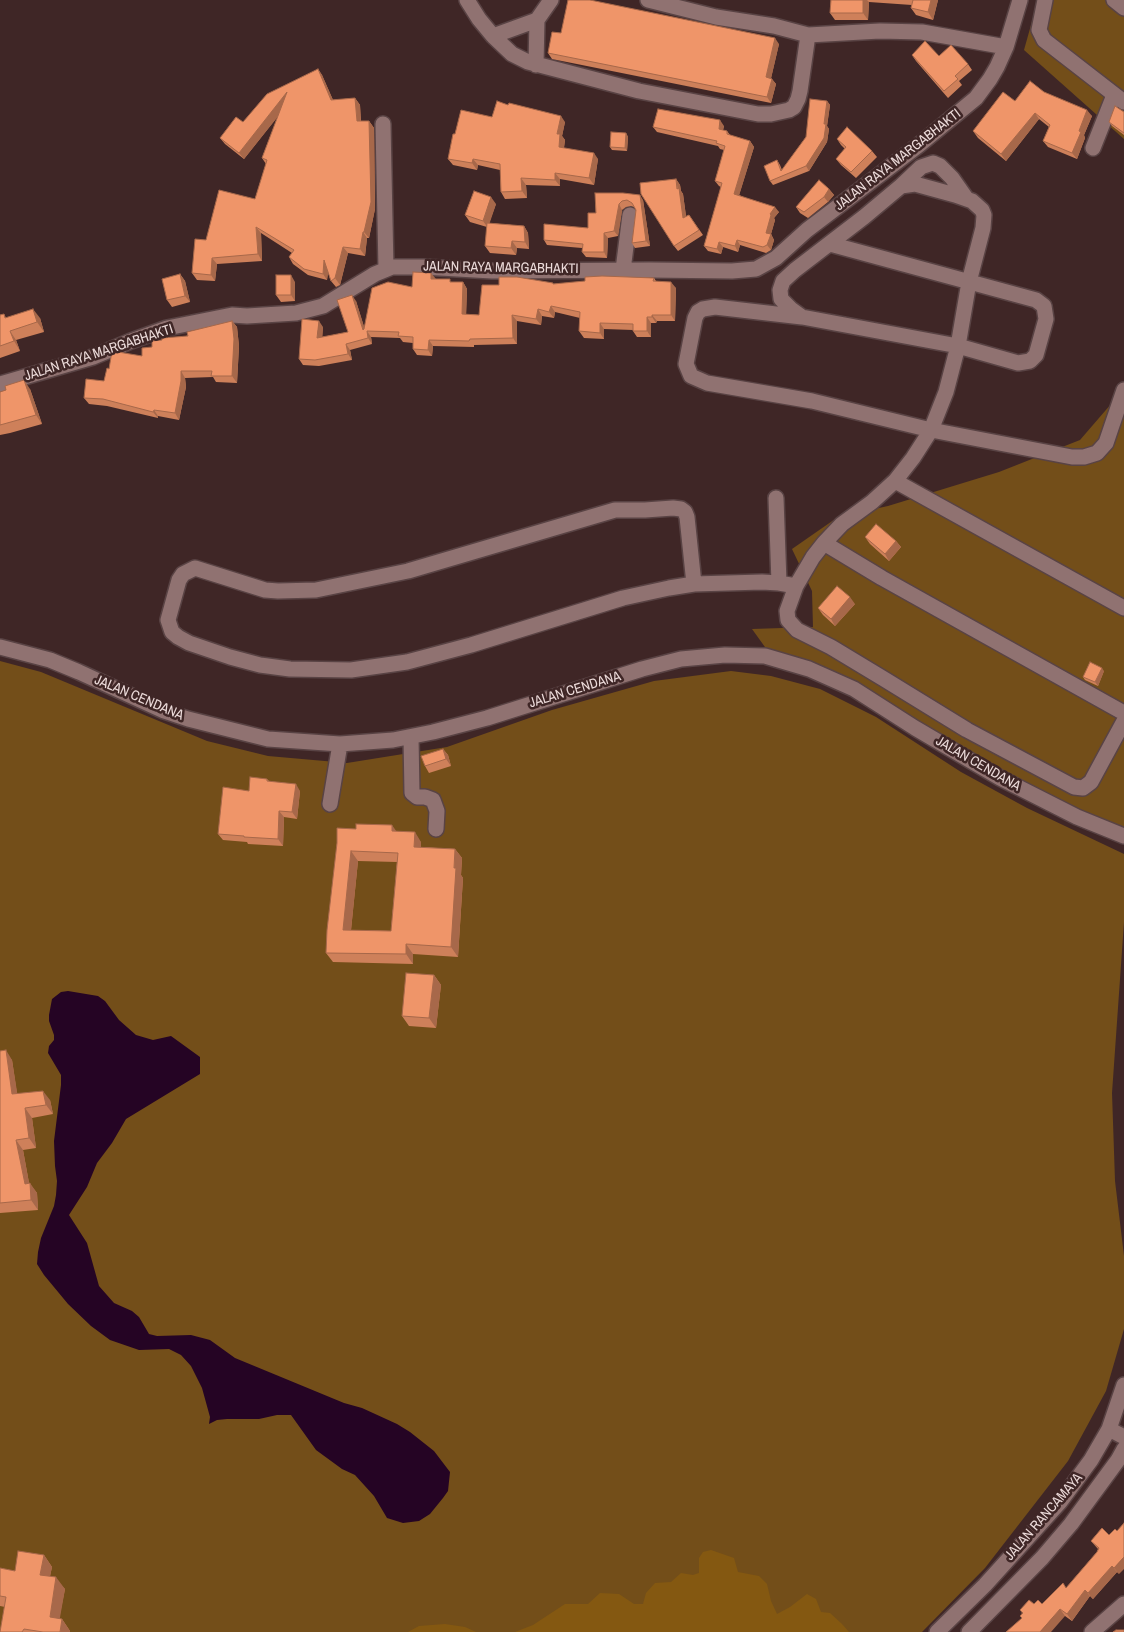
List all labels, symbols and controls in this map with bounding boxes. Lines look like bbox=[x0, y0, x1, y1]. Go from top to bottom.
street label: JALAN RAYA MARGABHAKTI bbox=[832, 106, 964, 214]
street label: JALAN RAYA MARGABHAKTI bbox=[423, 258, 579, 278]
street label: JALAN RAYA MARGABHAKTI bbox=[23, 321, 175, 385]
street label: JALAN CENDANA bbox=[527, 668, 623, 712]
street label: JALAN CENDANA bbox=[92, 672, 186, 724]
street label: JALAN CENDANA bbox=[933, 733, 1023, 795]
street label: JALAN RANCAMAYA bbox=[1002, 1470, 1086, 1564]

